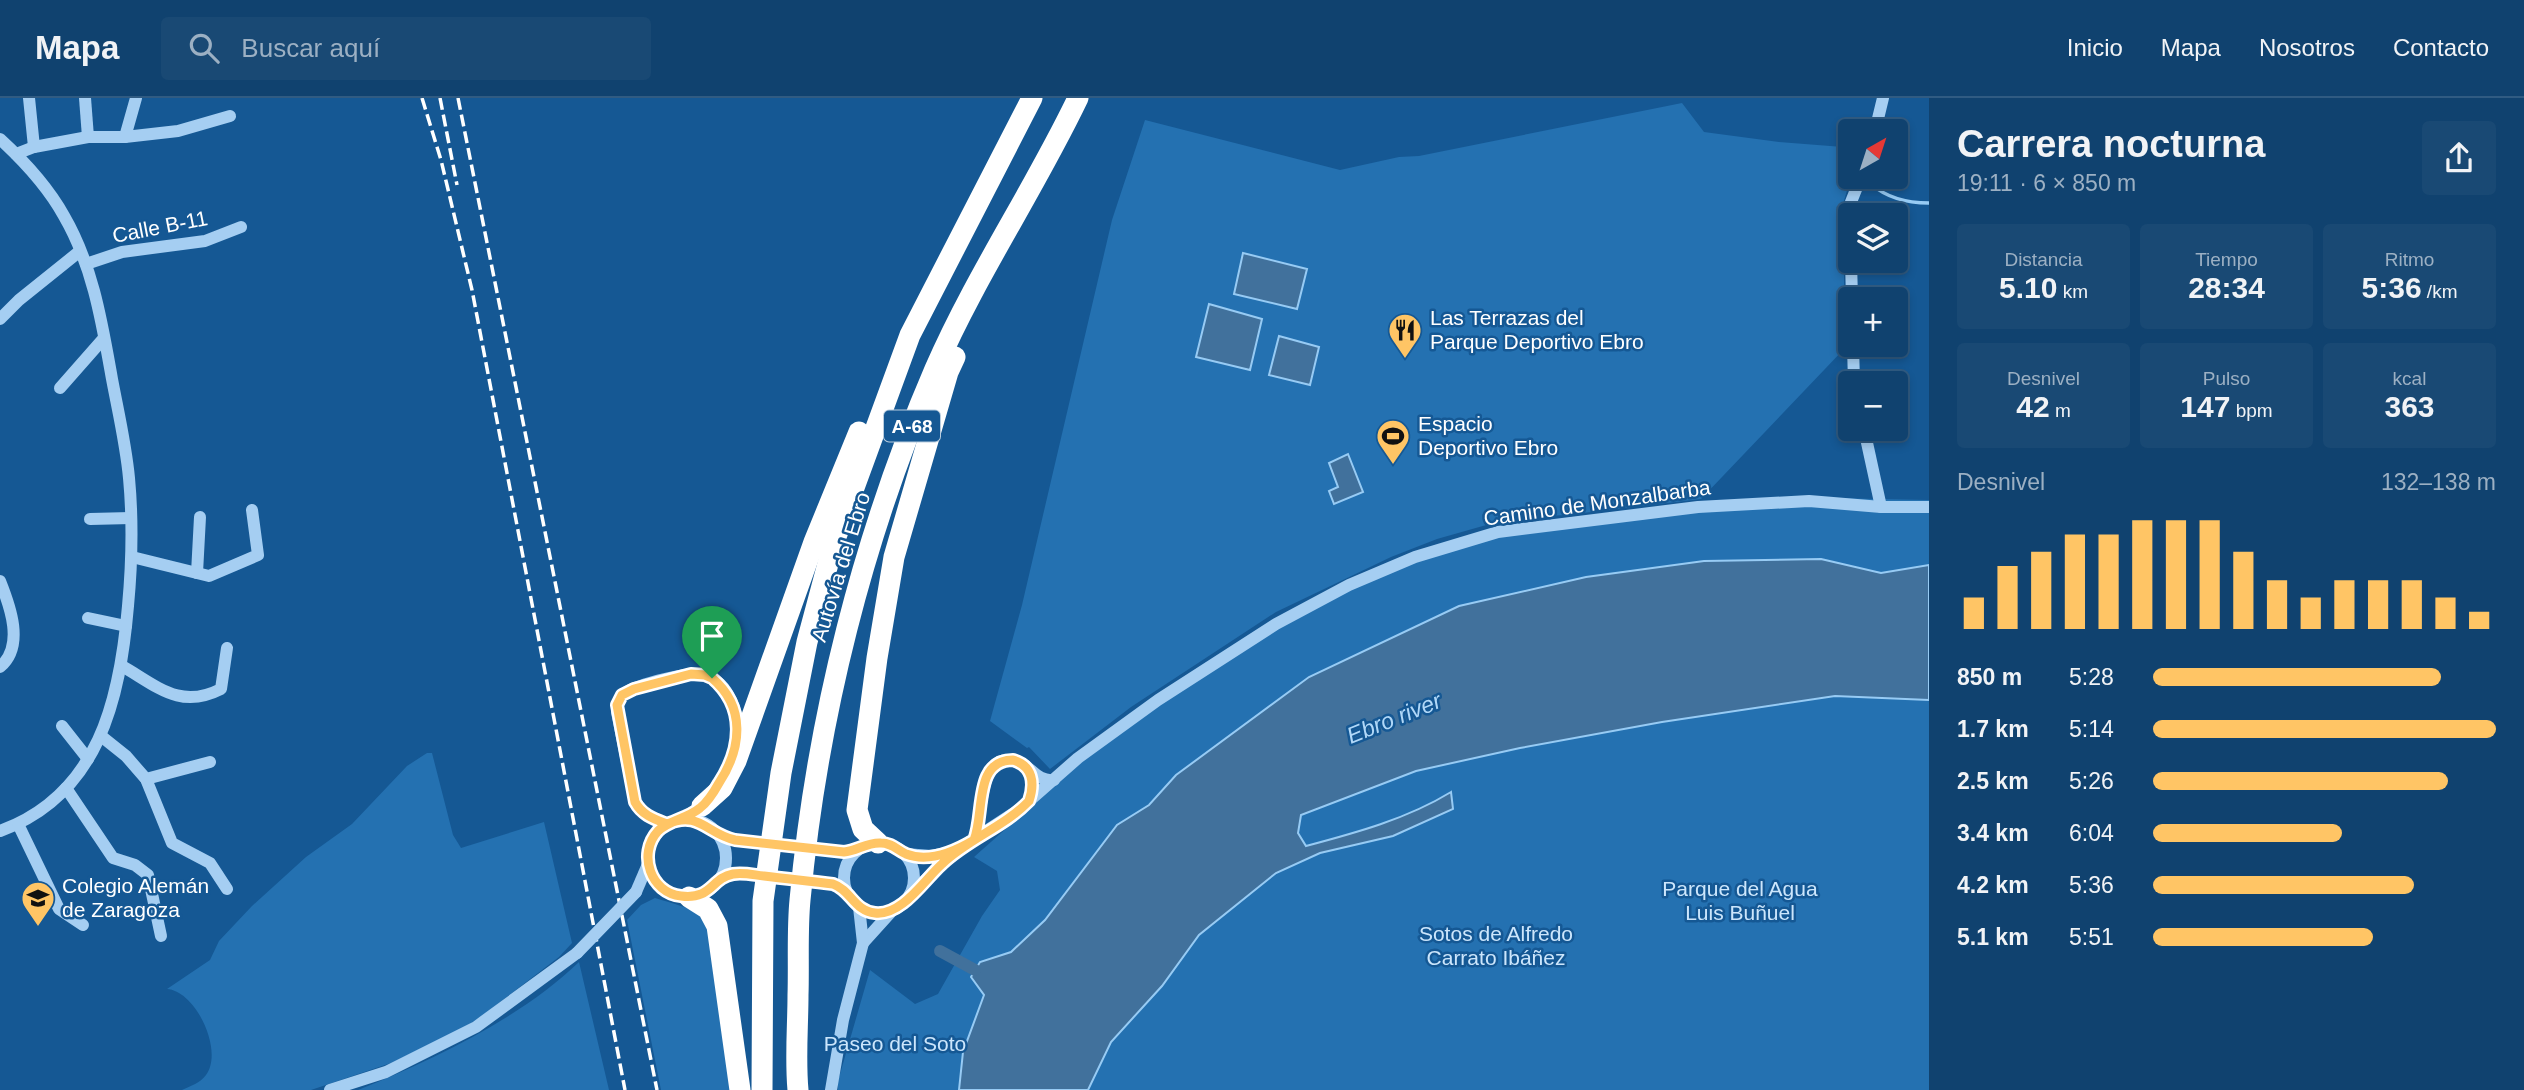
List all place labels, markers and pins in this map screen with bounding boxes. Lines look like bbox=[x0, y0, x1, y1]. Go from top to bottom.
place label: Las Terrazas del Parque Deportivo Ebro bbox=[1430, 306, 1644, 353]
restaurant icon: Las Terrazas del Parque Deportivo Ebro bbox=[1386, 311, 1424, 360]
place label: Espacio Deportivo Ebro bbox=[1418, 412, 1558, 459]
sports icon: Espacio Deportivo Ebro bbox=[1374, 417, 1412, 466]
pin bbox=[682, 606, 742, 678]
place label: Colegio Alemán de Zaragoza bbox=[62, 874, 209, 921]
school or university icon: Colegio Alemán de Zaragoza bbox=[19, 879, 57, 928]

